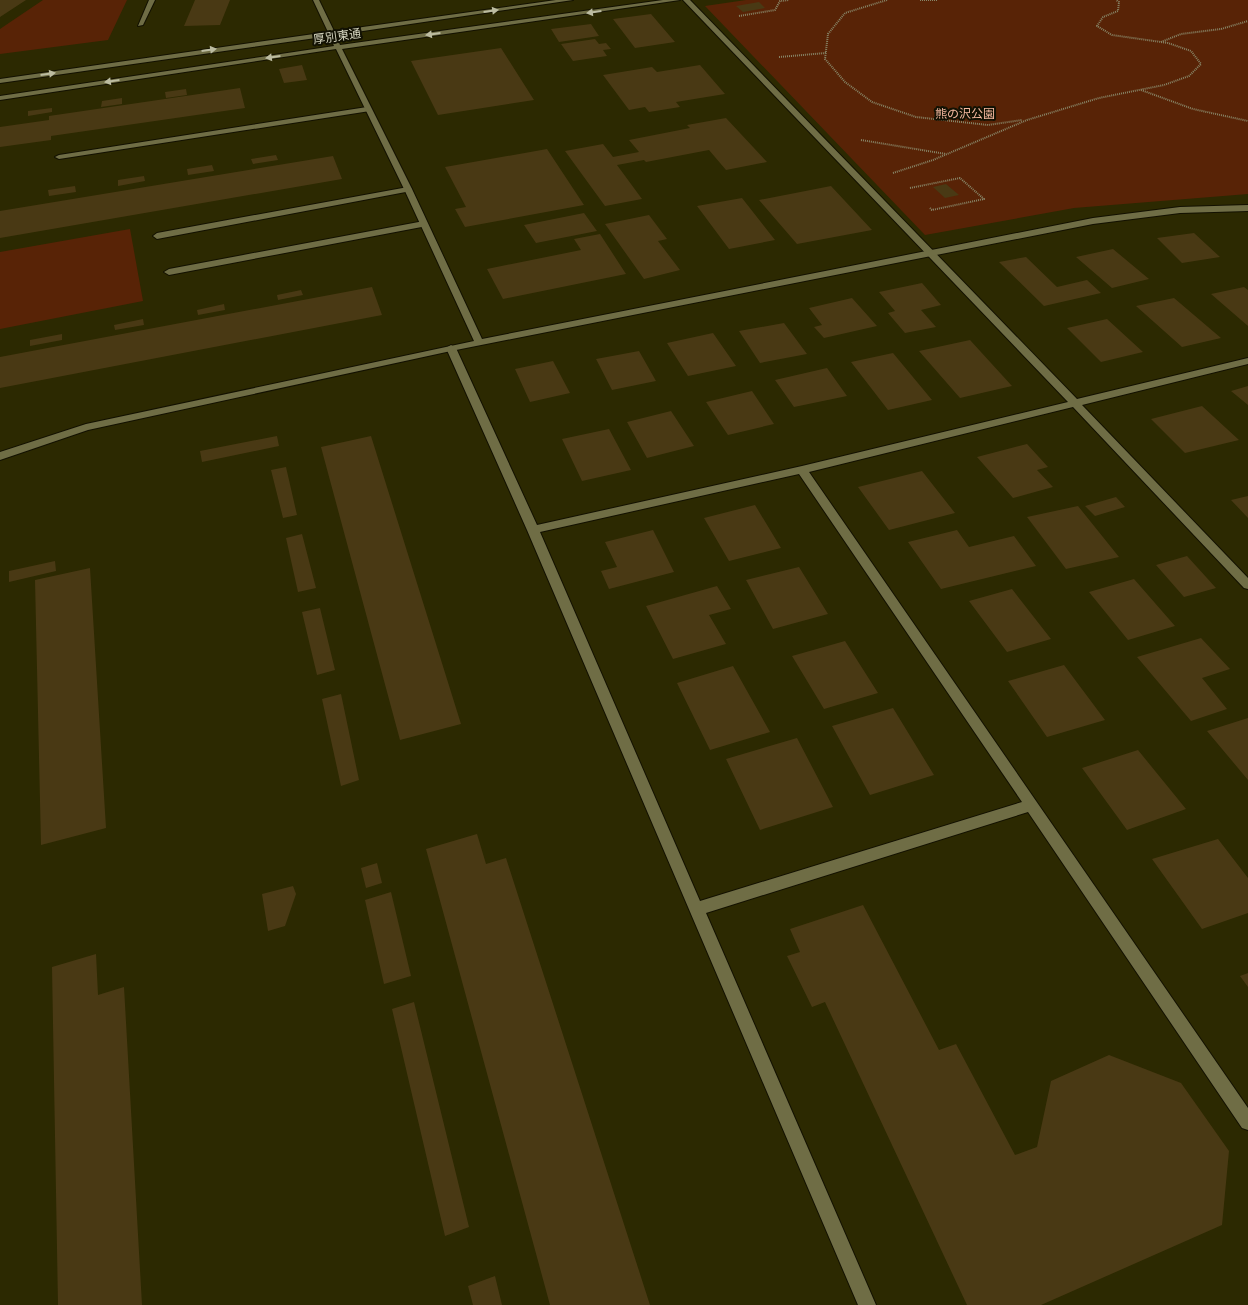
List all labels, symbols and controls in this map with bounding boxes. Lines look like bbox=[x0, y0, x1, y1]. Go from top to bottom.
one-way arrow bbox=[484, 6, 500, 14]
one-way arrow bbox=[586, 8, 602, 16]
street label: 厚別東通 bbox=[312, 25, 362, 47]
one-way arrow bbox=[425, 30, 441, 38]
one-way arrow bbox=[201, 46, 217, 54]
one-way arrow bbox=[264, 53, 280, 61]
one-way arrow bbox=[41, 70, 57, 78]
one-way arrow bbox=[104, 77, 120, 85]
park label: 熊の沢公園 bbox=[935, 106, 995, 121]

